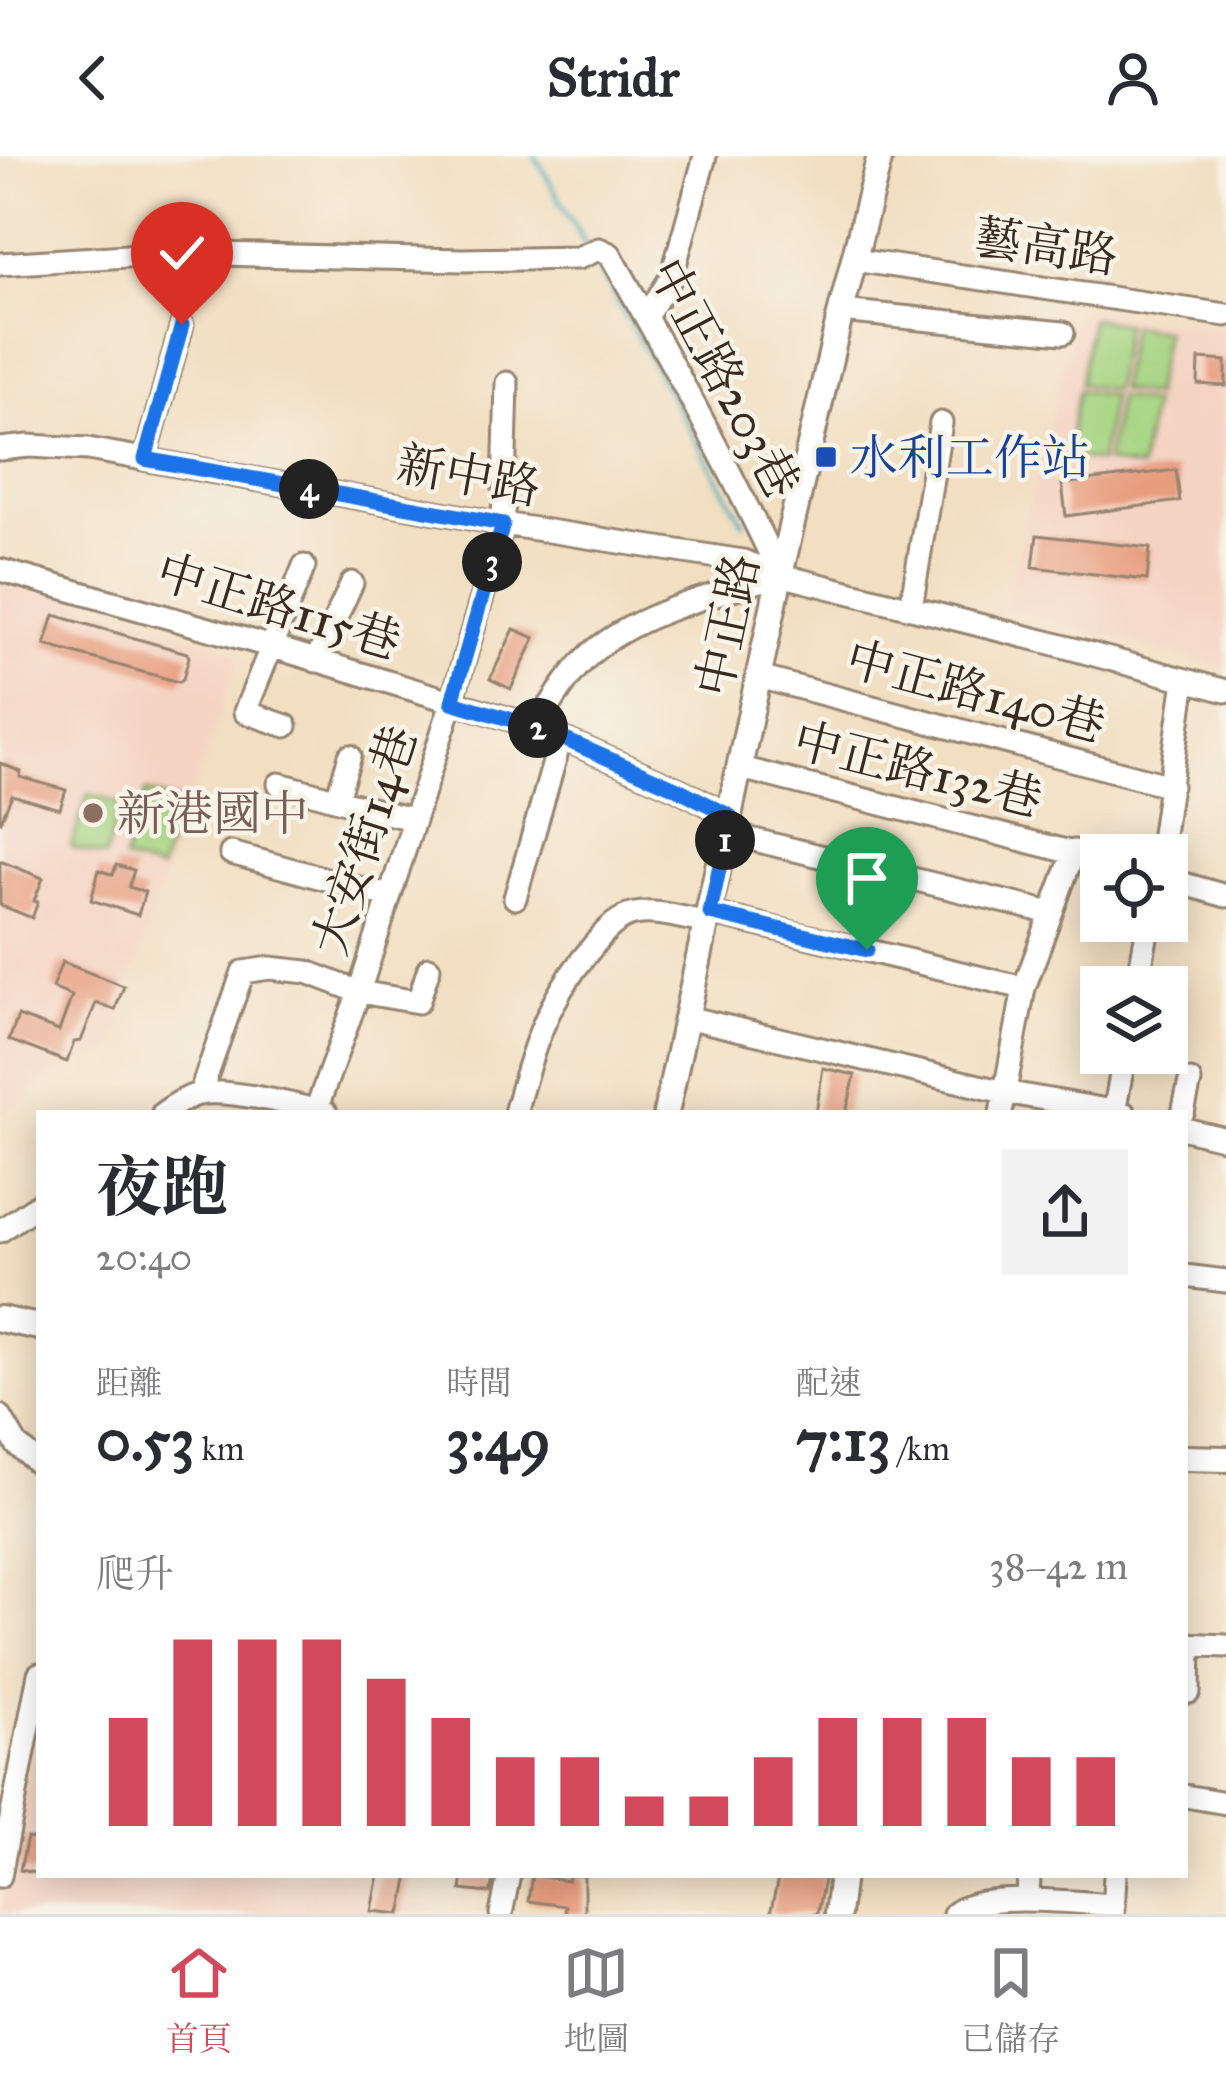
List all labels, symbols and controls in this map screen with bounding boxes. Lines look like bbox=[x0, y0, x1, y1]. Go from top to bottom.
icon: back bbox=[60, 45, 126, 111]
text: Stridr bbox=[547, 45, 679, 111]
icon: person bbox=[1100, 45, 1166, 111]
pin bbox=[131, 202, 233, 325]
street label: 藝高路 bbox=[971, 207, 1121, 286]
icon: check bbox=[149, 220, 215, 286]
street label: 中正路203巷 bbox=[637, 248, 812, 508]
place label: 水利工作站 bbox=[850, 428, 1090, 487]
street label: 新中路 bbox=[393, 434, 545, 517]
marker: 水利工作站 bbox=[813, 444, 839, 470]
pin: 4 bbox=[279, 459, 339, 519]
text: 4 bbox=[300, 469, 318, 509]
pin: 3 bbox=[462, 532, 522, 592]
street label: 中正路115巷 bbox=[150, 541, 408, 672]
text: 3 bbox=[485, 542, 499, 582]
street label: 中正路 bbox=[684, 549, 771, 702]
street label: 中正路140巷 bbox=[840, 629, 1112, 754]
pin: 2 bbox=[508, 698, 568, 758]
text: 2 bbox=[530, 708, 546, 748]
street label: 中正路132巷 bbox=[788, 710, 1048, 829]
street label: 大安街14巷 bbox=[300, 718, 429, 962]
place label: 新港國中 bbox=[117, 784, 309, 843]
marker: 新港國中 bbox=[80, 800, 106, 826]
pin: 1 bbox=[695, 810, 755, 870]
text: 1 bbox=[718, 820, 732, 860]
pin bbox=[816, 827, 918, 950]
map controls bbox=[1080, 834, 1188, 1074]
button: locate bbox=[1080, 834, 1188, 942]
icon: arrive bbox=[834, 845, 900, 911]
button: layers bbox=[1080, 966, 1188, 1074]
text: 夜跑 bbox=[96, 1147, 228, 1228]
button: share bbox=[1002, 1149, 1128, 1275]
text: 20:40 bbox=[96, 1233, 192, 1281]
text: 距離 bbox=[96, 1363, 162, 1403]
text: 時間 bbox=[446, 1363, 512, 1403]
text: 配速 bbox=[796, 1363, 862, 1403]
text: 0.53 bbox=[96, 1403, 194, 1476]
text: 3:49 bbox=[446, 1403, 551, 1476]
text: 7:13 bbox=[796, 1403, 891, 1476]
text: km bbox=[194, 1429, 245, 1469]
text: /km bbox=[891, 1429, 950, 1469]
text: 38–42 m bbox=[989, 1542, 1128, 1590]
text: 爬升 bbox=[96, 1550, 174, 1598]
tab: 首頁 bbox=[166, 1940, 232, 2059]
tab: 地圖 bbox=[563, 1940, 629, 2059]
tab: 已儲存 bbox=[961, 1940, 1060, 2059]

